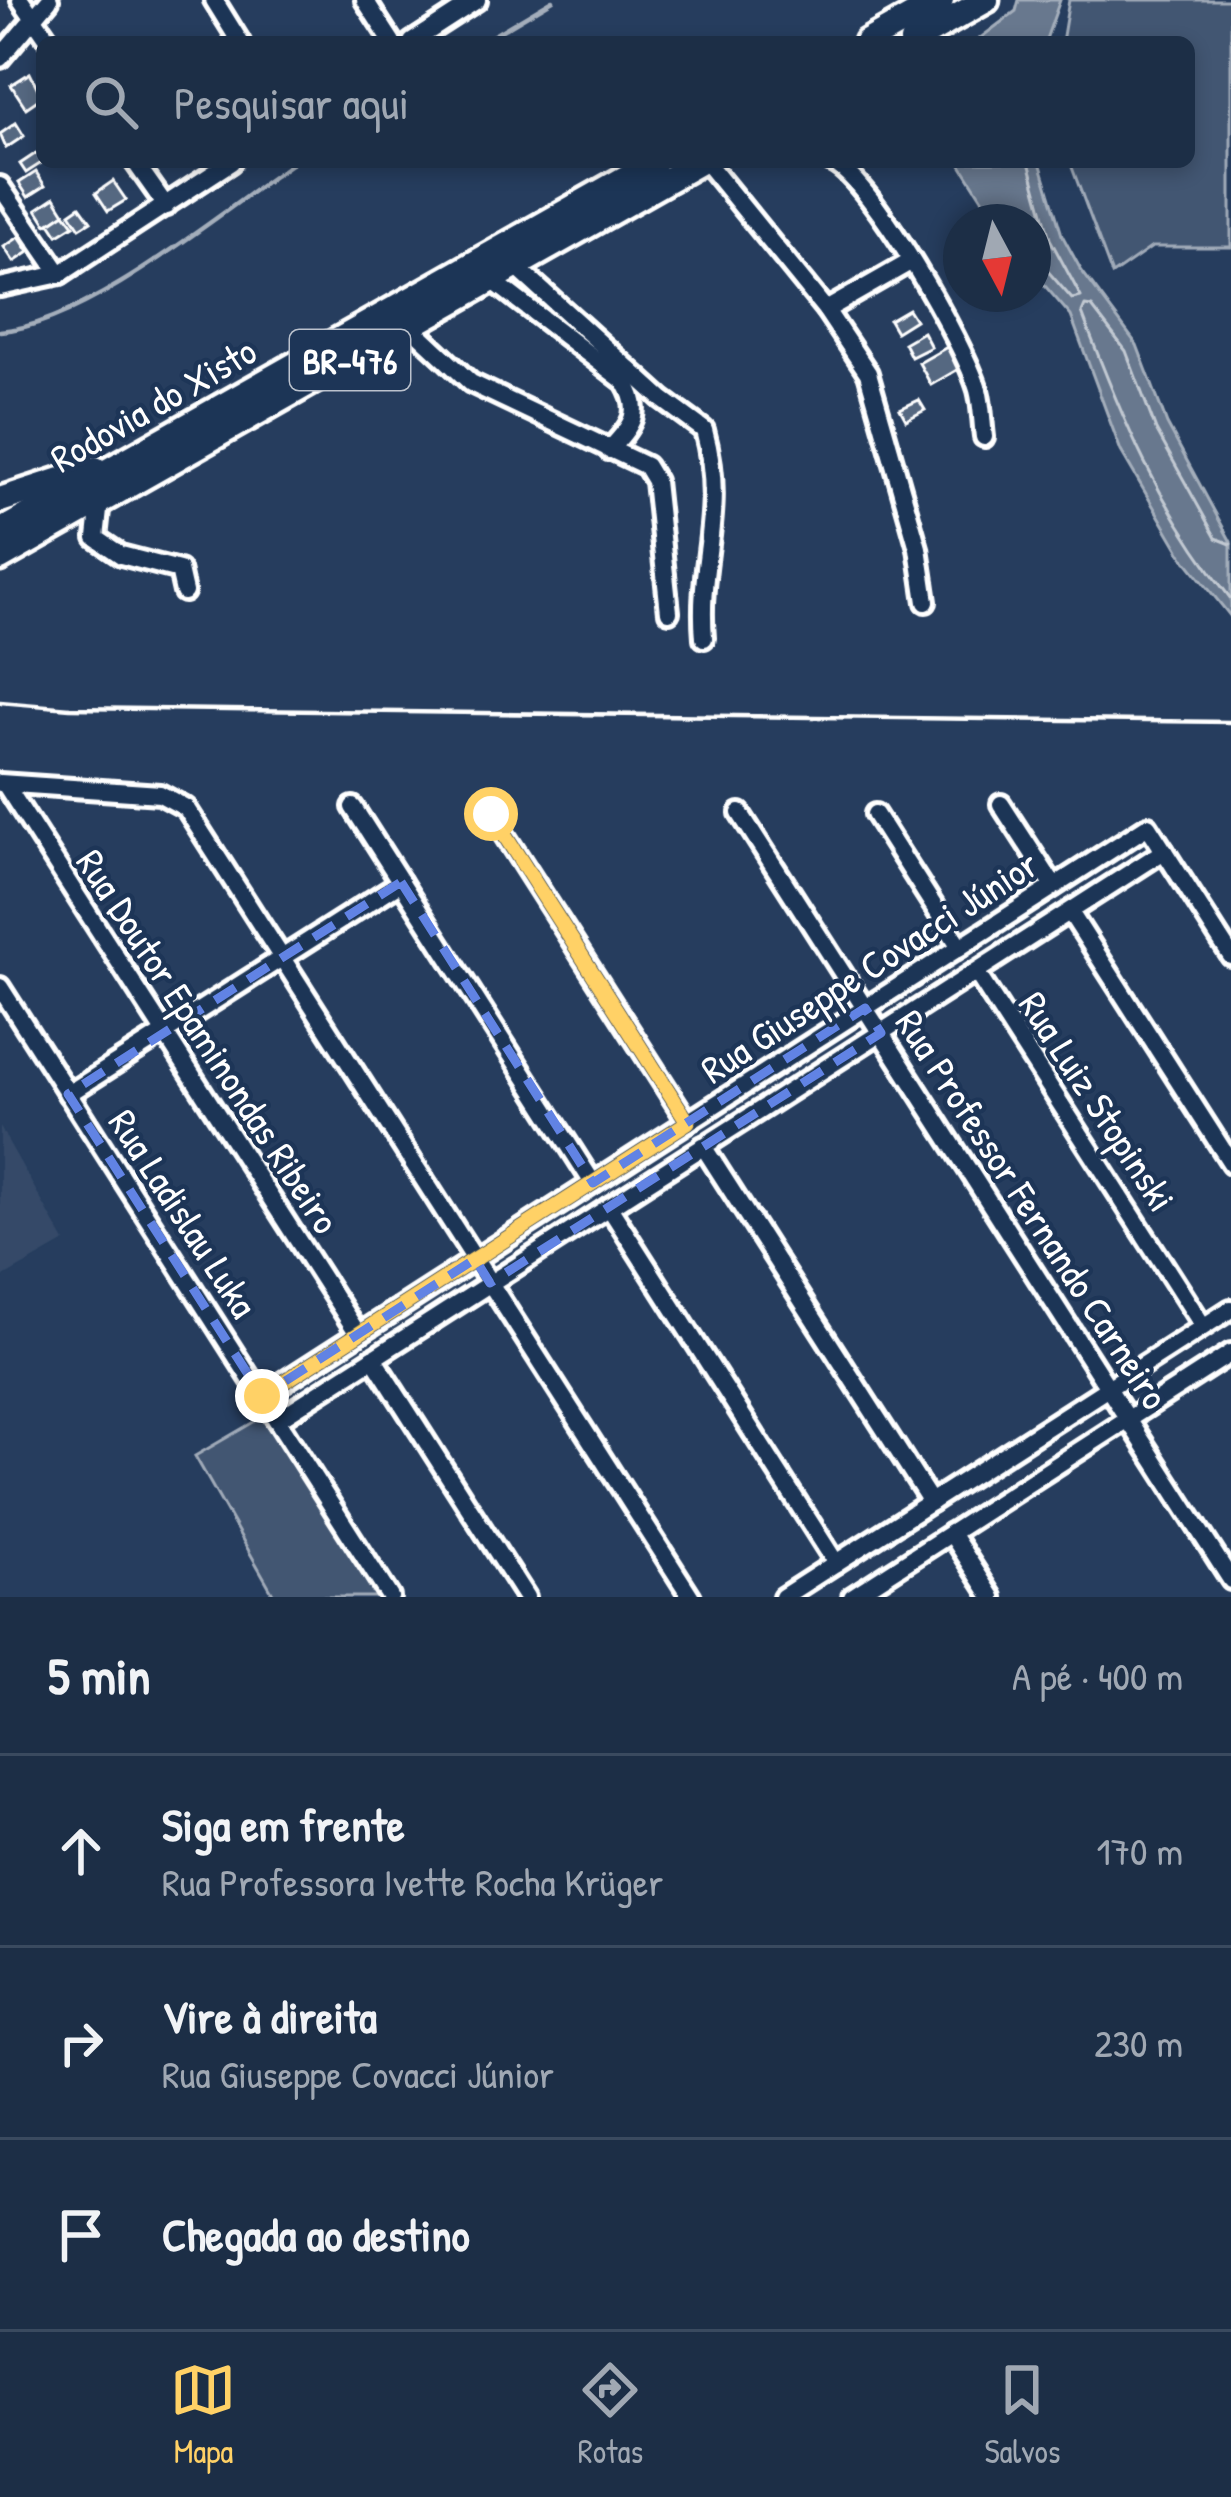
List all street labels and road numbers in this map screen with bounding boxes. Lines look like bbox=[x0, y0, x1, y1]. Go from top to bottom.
street label: Rodovia do Xisto bbox=[41, 324, 265, 484]
road number: BR-476 bbox=[290, 330, 410, 390]
street label: Rua Giuseppe Covacci Júnior bbox=[690, 837, 1048, 1095]
street label: Rua Doutor Epaminondas Ribeiro bbox=[65, 839, 353, 1243]
street label: Rua Luiz Stopinski bbox=[1007, 981, 1189, 1221]
street label: Rua Professor Fernando Carneiro bbox=[884, 999, 1182, 1419]
street label: Rua Ladislau Luka bbox=[97, 1099, 271, 1327]

